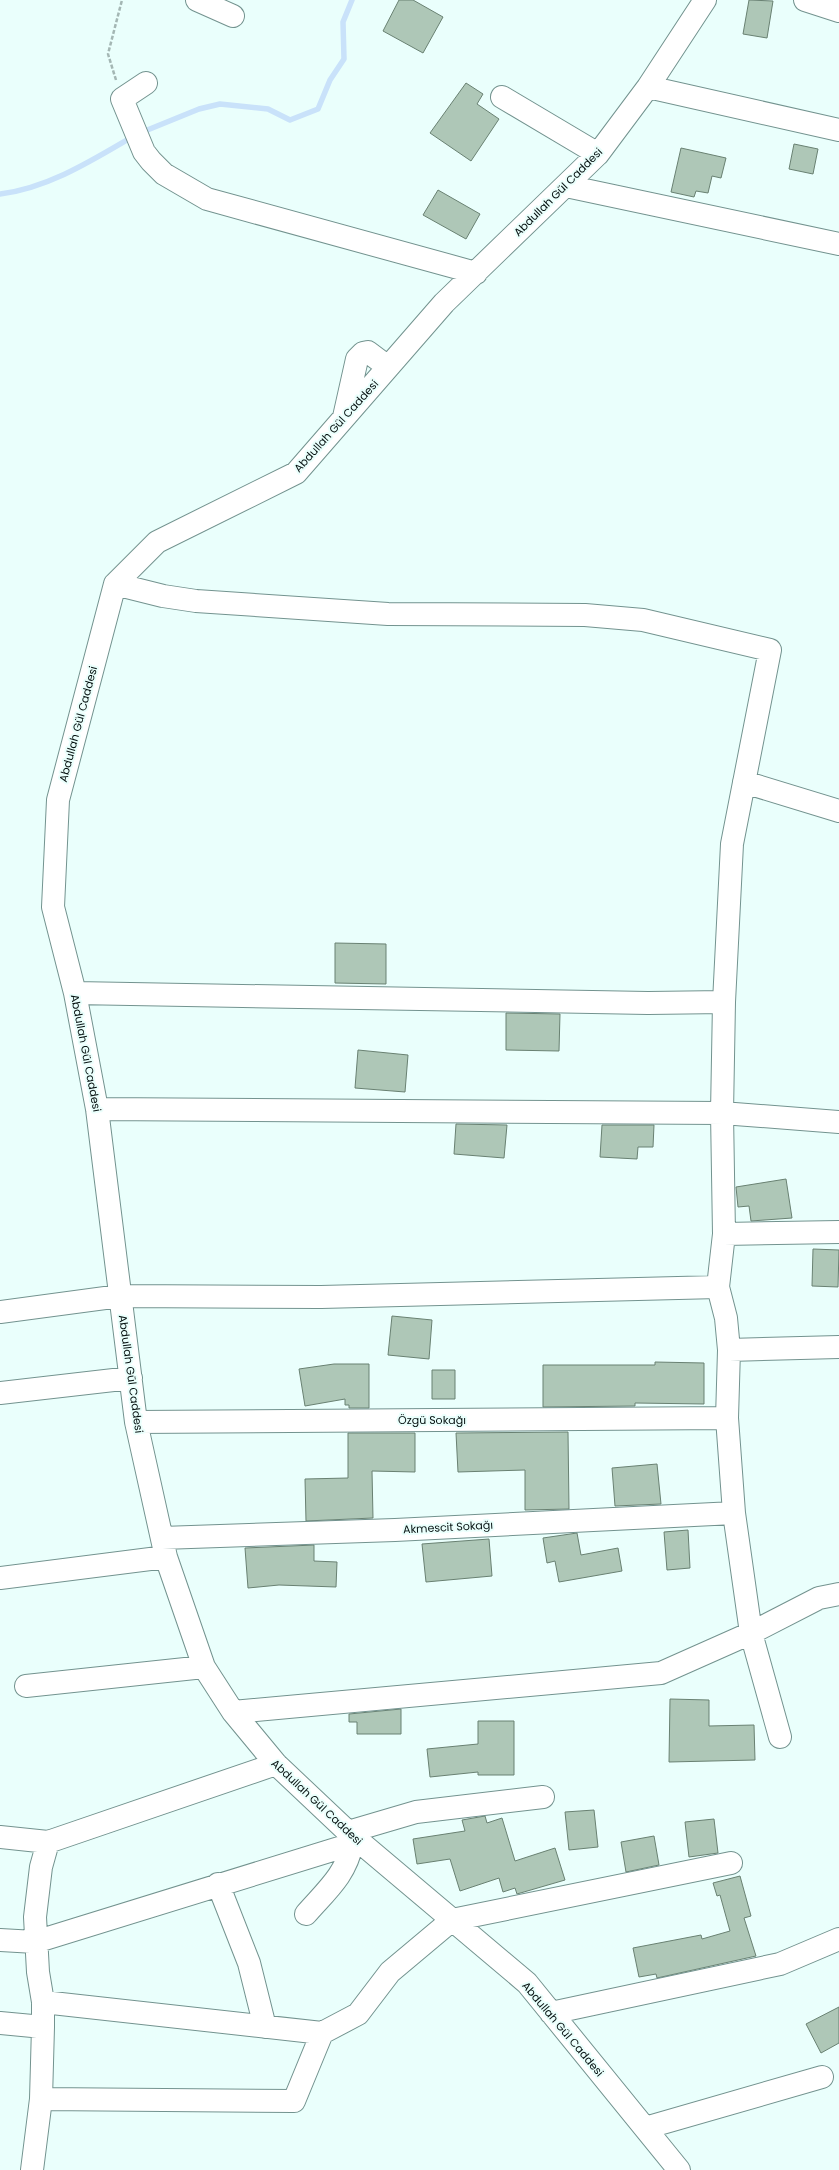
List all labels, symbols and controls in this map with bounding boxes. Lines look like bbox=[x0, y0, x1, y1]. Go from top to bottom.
street label: Abdullah Gül Caddesi bbox=[510, 144, 606, 240]
street label: Abdullah Gül Caddesi bbox=[290, 376, 382, 476]
street label: Abdullah Gül Caddesi bbox=[55, 664, 101, 784]
street label: Abdullah Gül Caddesi bbox=[67, 993, 105, 1113]
street label: Abdullah Gül Caddesi bbox=[115, 1314, 147, 1435]
street label: Özgü Sokağı bbox=[398, 1412, 466, 1428]
street label: Akmescit Sokağı bbox=[403, 1517, 493, 1537]
street label: Abdullah Gül Caddesi bbox=[268, 1755, 366, 1849]
street label: Abdullah Gül Caddesi bbox=[518, 1978, 608, 2080]

